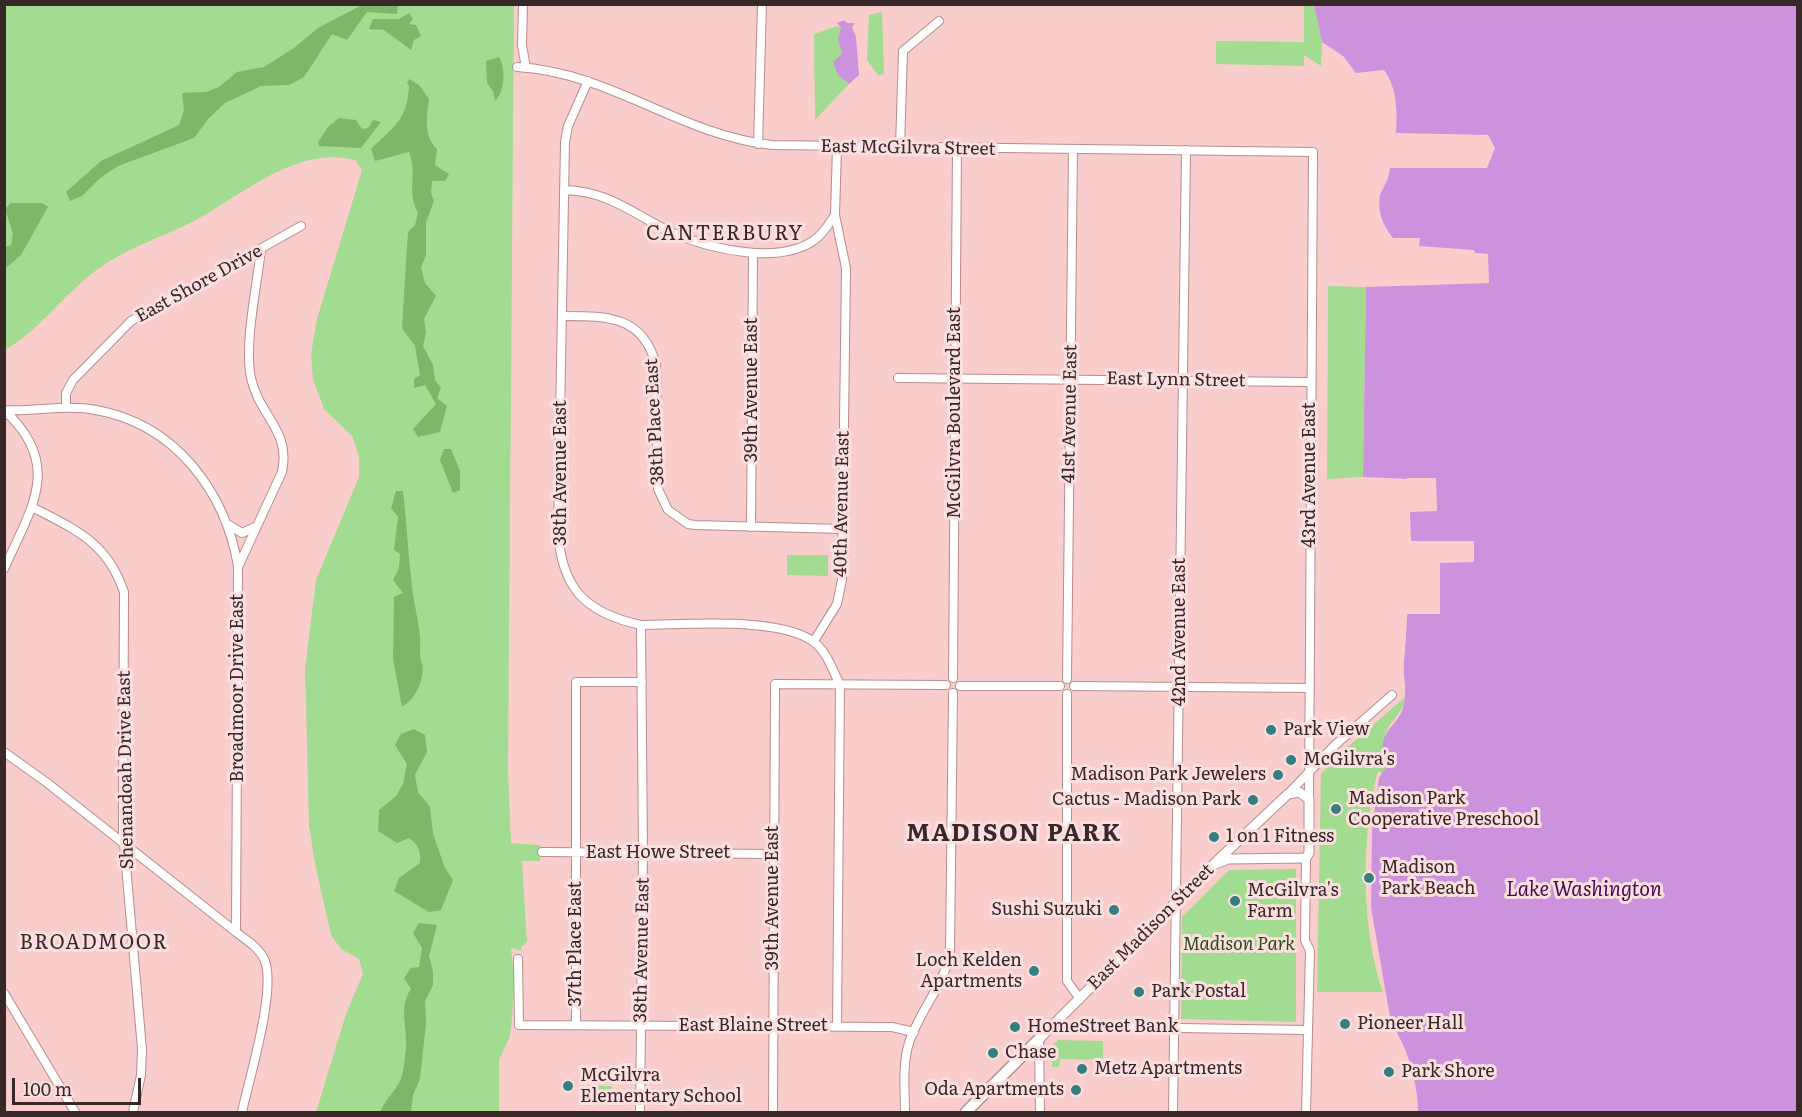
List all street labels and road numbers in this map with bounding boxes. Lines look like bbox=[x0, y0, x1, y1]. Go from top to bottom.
street label: East McGilvra Street bbox=[820, 136, 996, 160]
street label: East Shore Drive bbox=[132, 240, 266, 328]
street label: McGilvra Boulevard East bbox=[944, 307, 966, 519]
street label: 39th Avenue East bbox=[741, 318, 763, 462]
street label: 41st Avenue East bbox=[1058, 344, 1082, 484]
street label: 38th Place East bbox=[641, 358, 669, 486]
street label: East Lynn Street bbox=[1106, 368, 1246, 392]
street label: 38th Avenue East bbox=[550, 400, 572, 546]
street label: 43rd Avenue East bbox=[1299, 402, 1321, 548]
street label: 40th Avenue East bbox=[830, 431, 854, 577]
street label: 42nd Avenue East bbox=[1169, 558, 1191, 706]
street label: Broadmoor Drive East bbox=[227, 594, 249, 782]
street label: Shenandoah Drive East bbox=[113, 670, 139, 870]
street label: 39th Avenue East bbox=[762, 826, 784, 970]
street label: East Howe Street bbox=[586, 842, 730, 864]
street label: East Madison Street bbox=[1083, 859, 1219, 995]
street label: 38th Avenue East bbox=[630, 877, 654, 1023]
street label: 37th Place East bbox=[565, 881, 587, 1007]
street label: East Blaine Street bbox=[678, 1015, 828, 1037]

